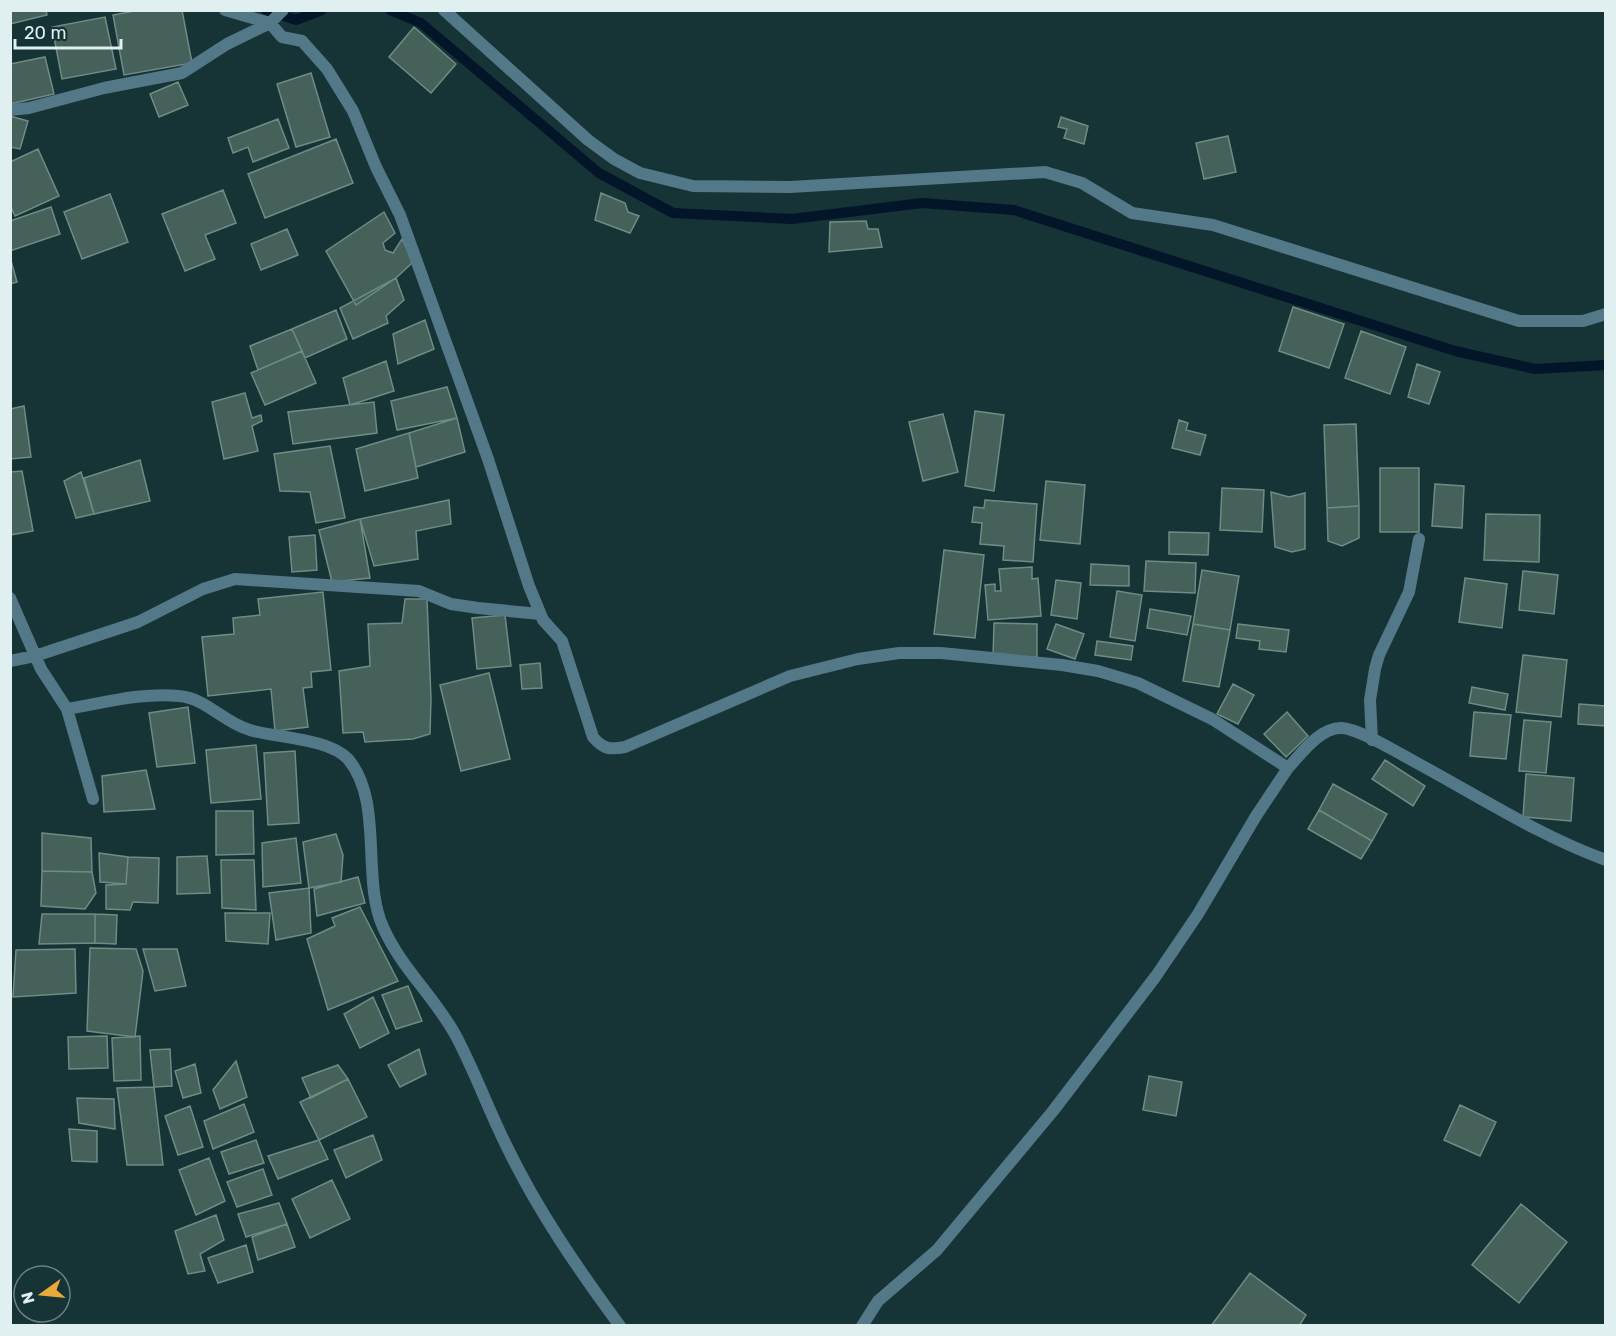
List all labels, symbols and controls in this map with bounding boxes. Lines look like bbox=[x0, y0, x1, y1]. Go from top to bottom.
scale bar bbox=[15, 12, 122, 50]
text: 20 m bbox=[24, 22, 66, 44]
north arrow bbox=[12, 1264, 72, 1324]
text: N bbox=[17, 1290, 39, 1306]

